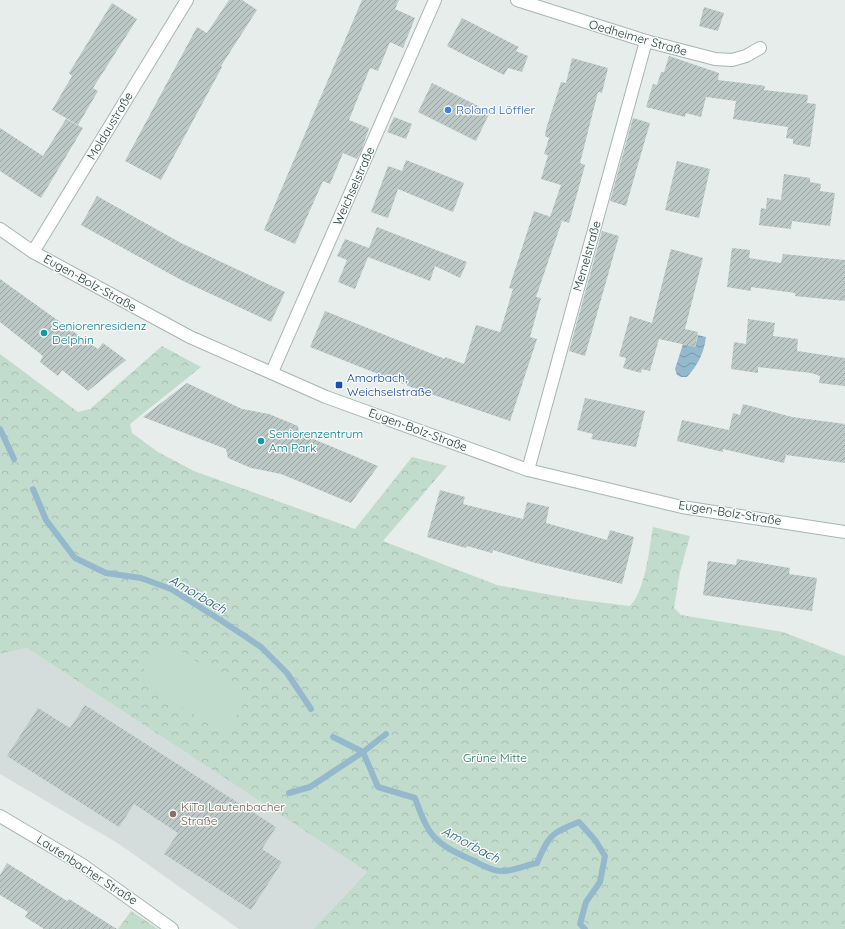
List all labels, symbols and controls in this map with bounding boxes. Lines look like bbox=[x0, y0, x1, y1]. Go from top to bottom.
street label: Oedheimer Straße bbox=[587, 16, 689, 59]
street label: Moldaustraße bbox=[83, 89, 136, 162]
place label: Roland Löffler bbox=[456, 102, 536, 117]
marker: Roland Löffler bbox=[443, 105, 453, 115]
street label: Weichselstraße bbox=[330, 144, 378, 227]
street label: Memelstraße bbox=[569, 219, 604, 293]
street label: Eugen-Bolz-Straße bbox=[41, 251, 140, 314]
place label: Seniorenresidenz Delphin bbox=[52, 318, 147, 347]
marker: Seniorenresidenz Delphin bbox=[39, 328, 49, 338]
place label: Amorbach, Weichselstraße bbox=[347, 370, 432, 399]
marker: Amorbach, Weichselstraße bbox=[334, 380, 344, 390]
street label: Eugen-Bolz-Straße bbox=[367, 405, 470, 454]
place label: Seniorenzentrum Am Park bbox=[269, 426, 363, 455]
marker: Seniorenzentrum Am Park bbox=[256, 436, 266, 446]
street label: Eugen-Bolz-Straße bbox=[678, 497, 783, 528]
water label: Amorbach bbox=[167, 571, 230, 617]
park label: Grüne Mitte bbox=[463, 750, 527, 765]
place label: KiTa Lautenbacher Straße bbox=[181, 799, 285, 828]
marker: KiTa Lautenbacher Straße bbox=[168, 809, 178, 819]
water label: Amorbach bbox=[439, 822, 503, 866]
street label: Lautenbacher Straße bbox=[34, 831, 141, 908]

